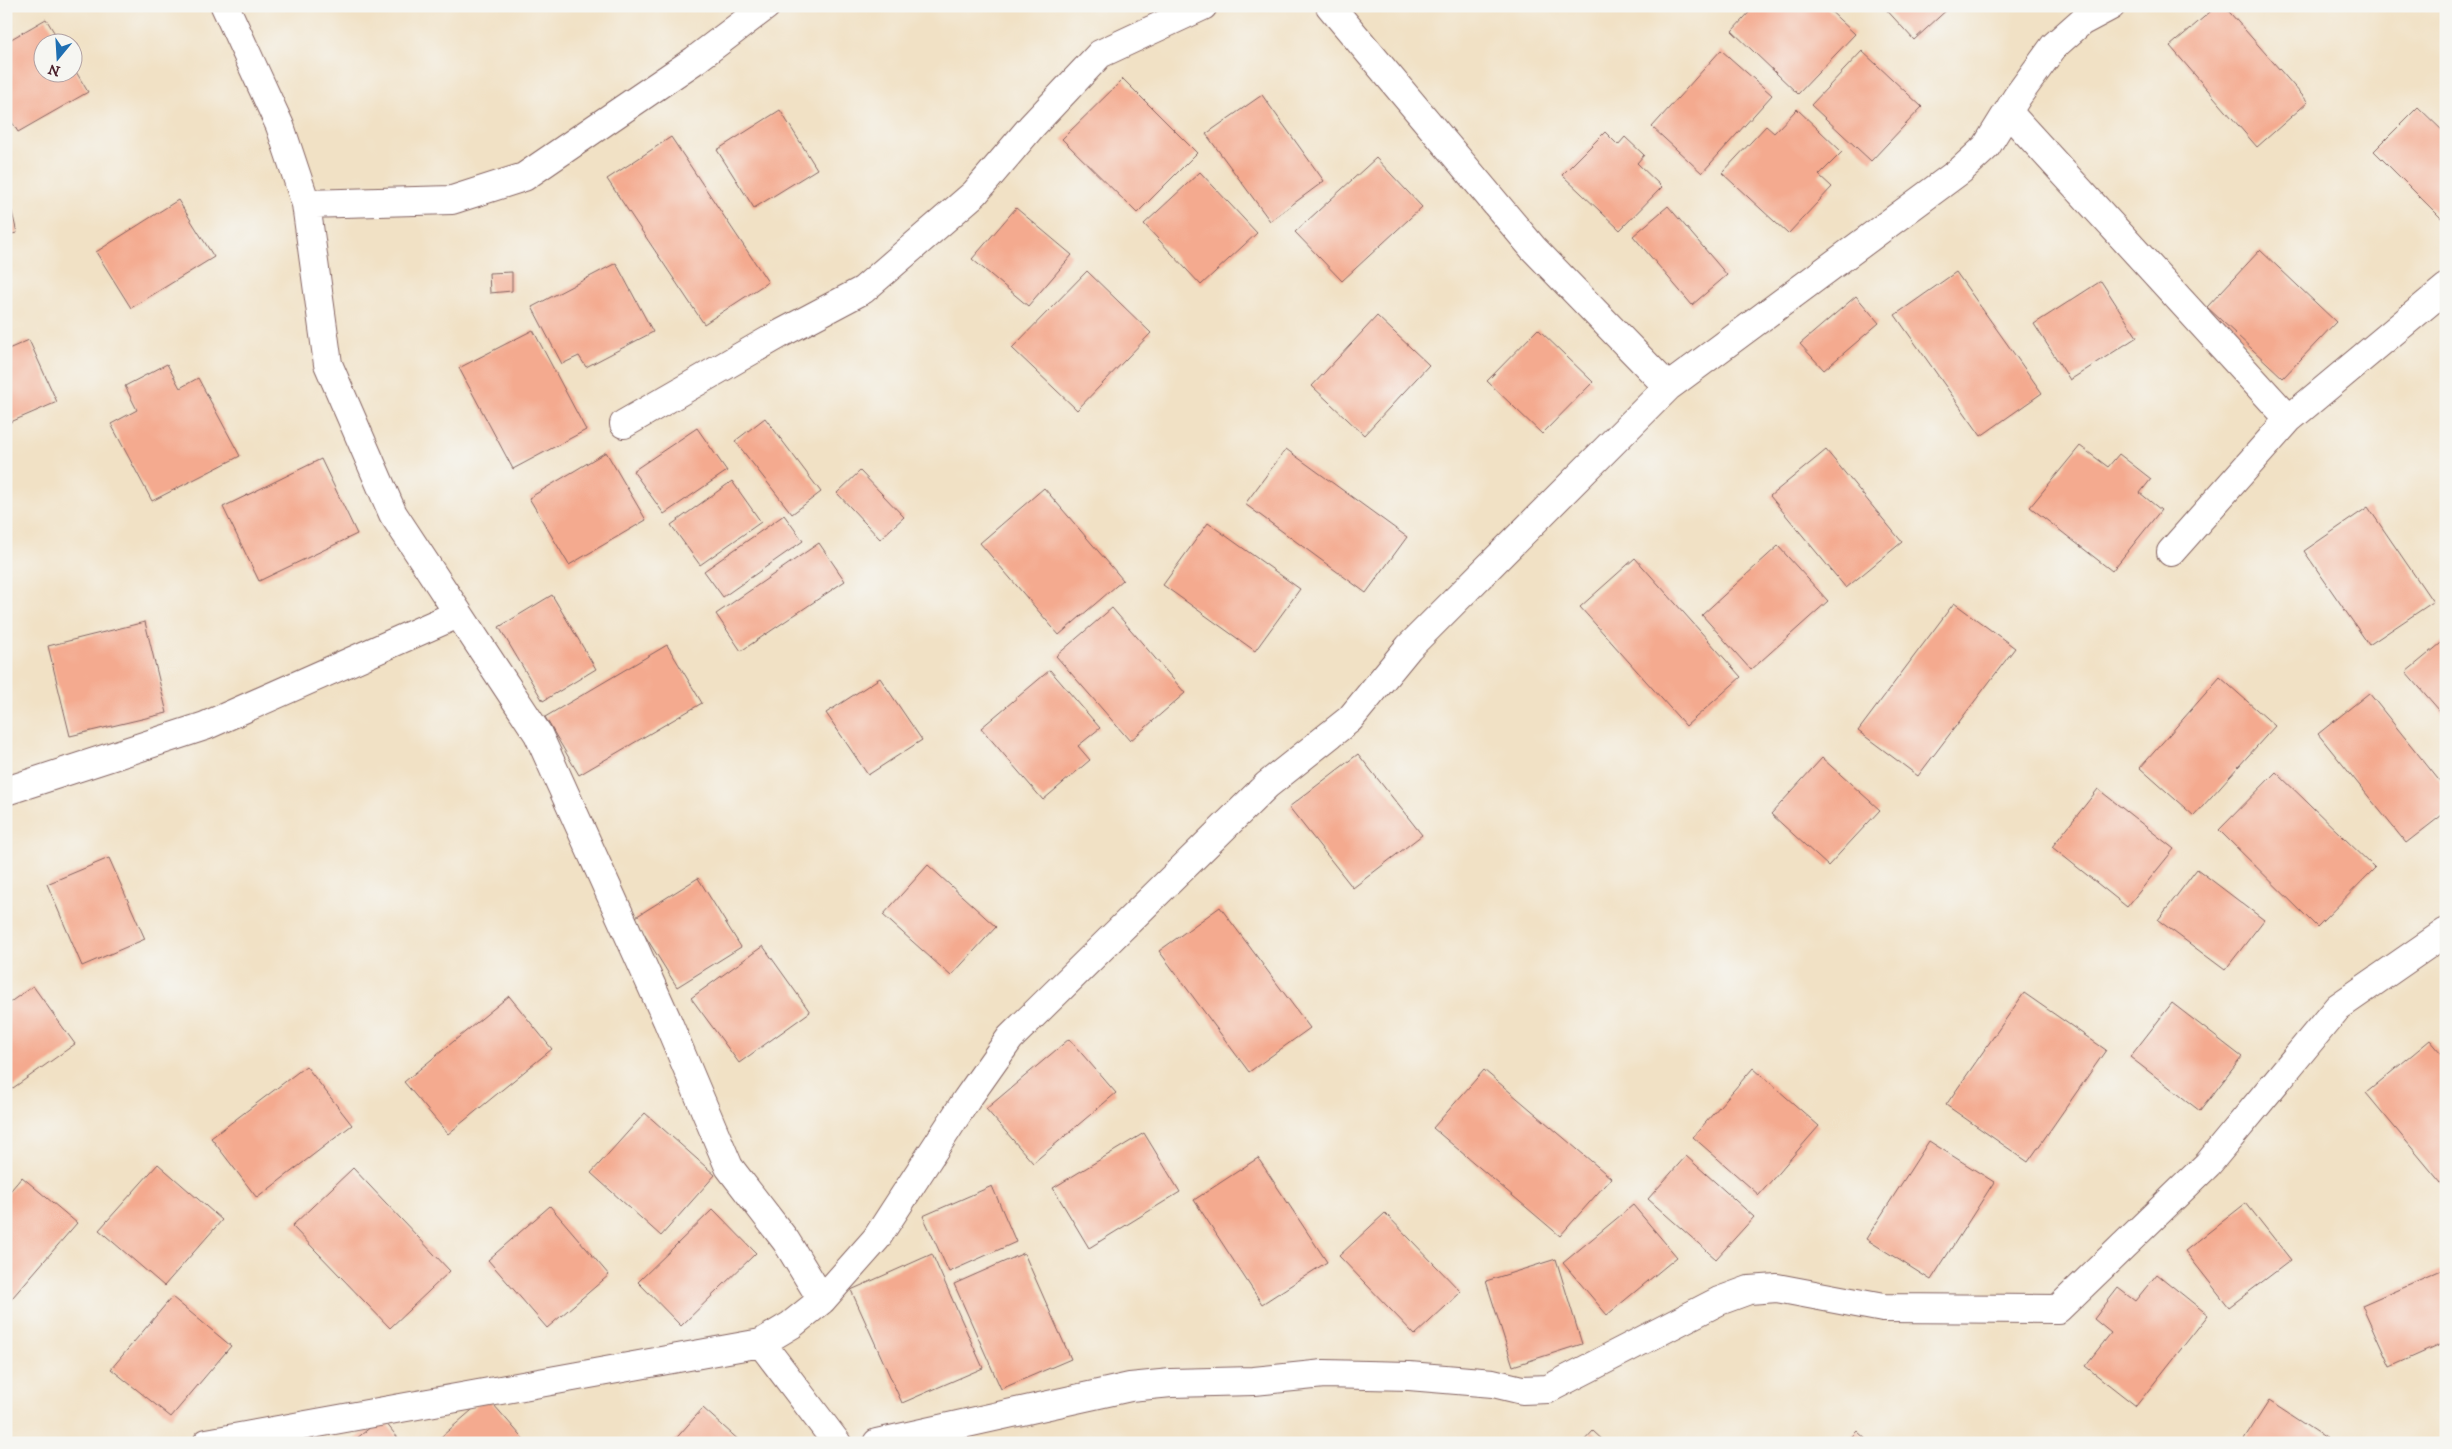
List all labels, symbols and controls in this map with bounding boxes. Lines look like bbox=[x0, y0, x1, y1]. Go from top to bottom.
north arrow bbox=[32, 32, 82, 82]
text: N bbox=[46, 59, 63, 80]

